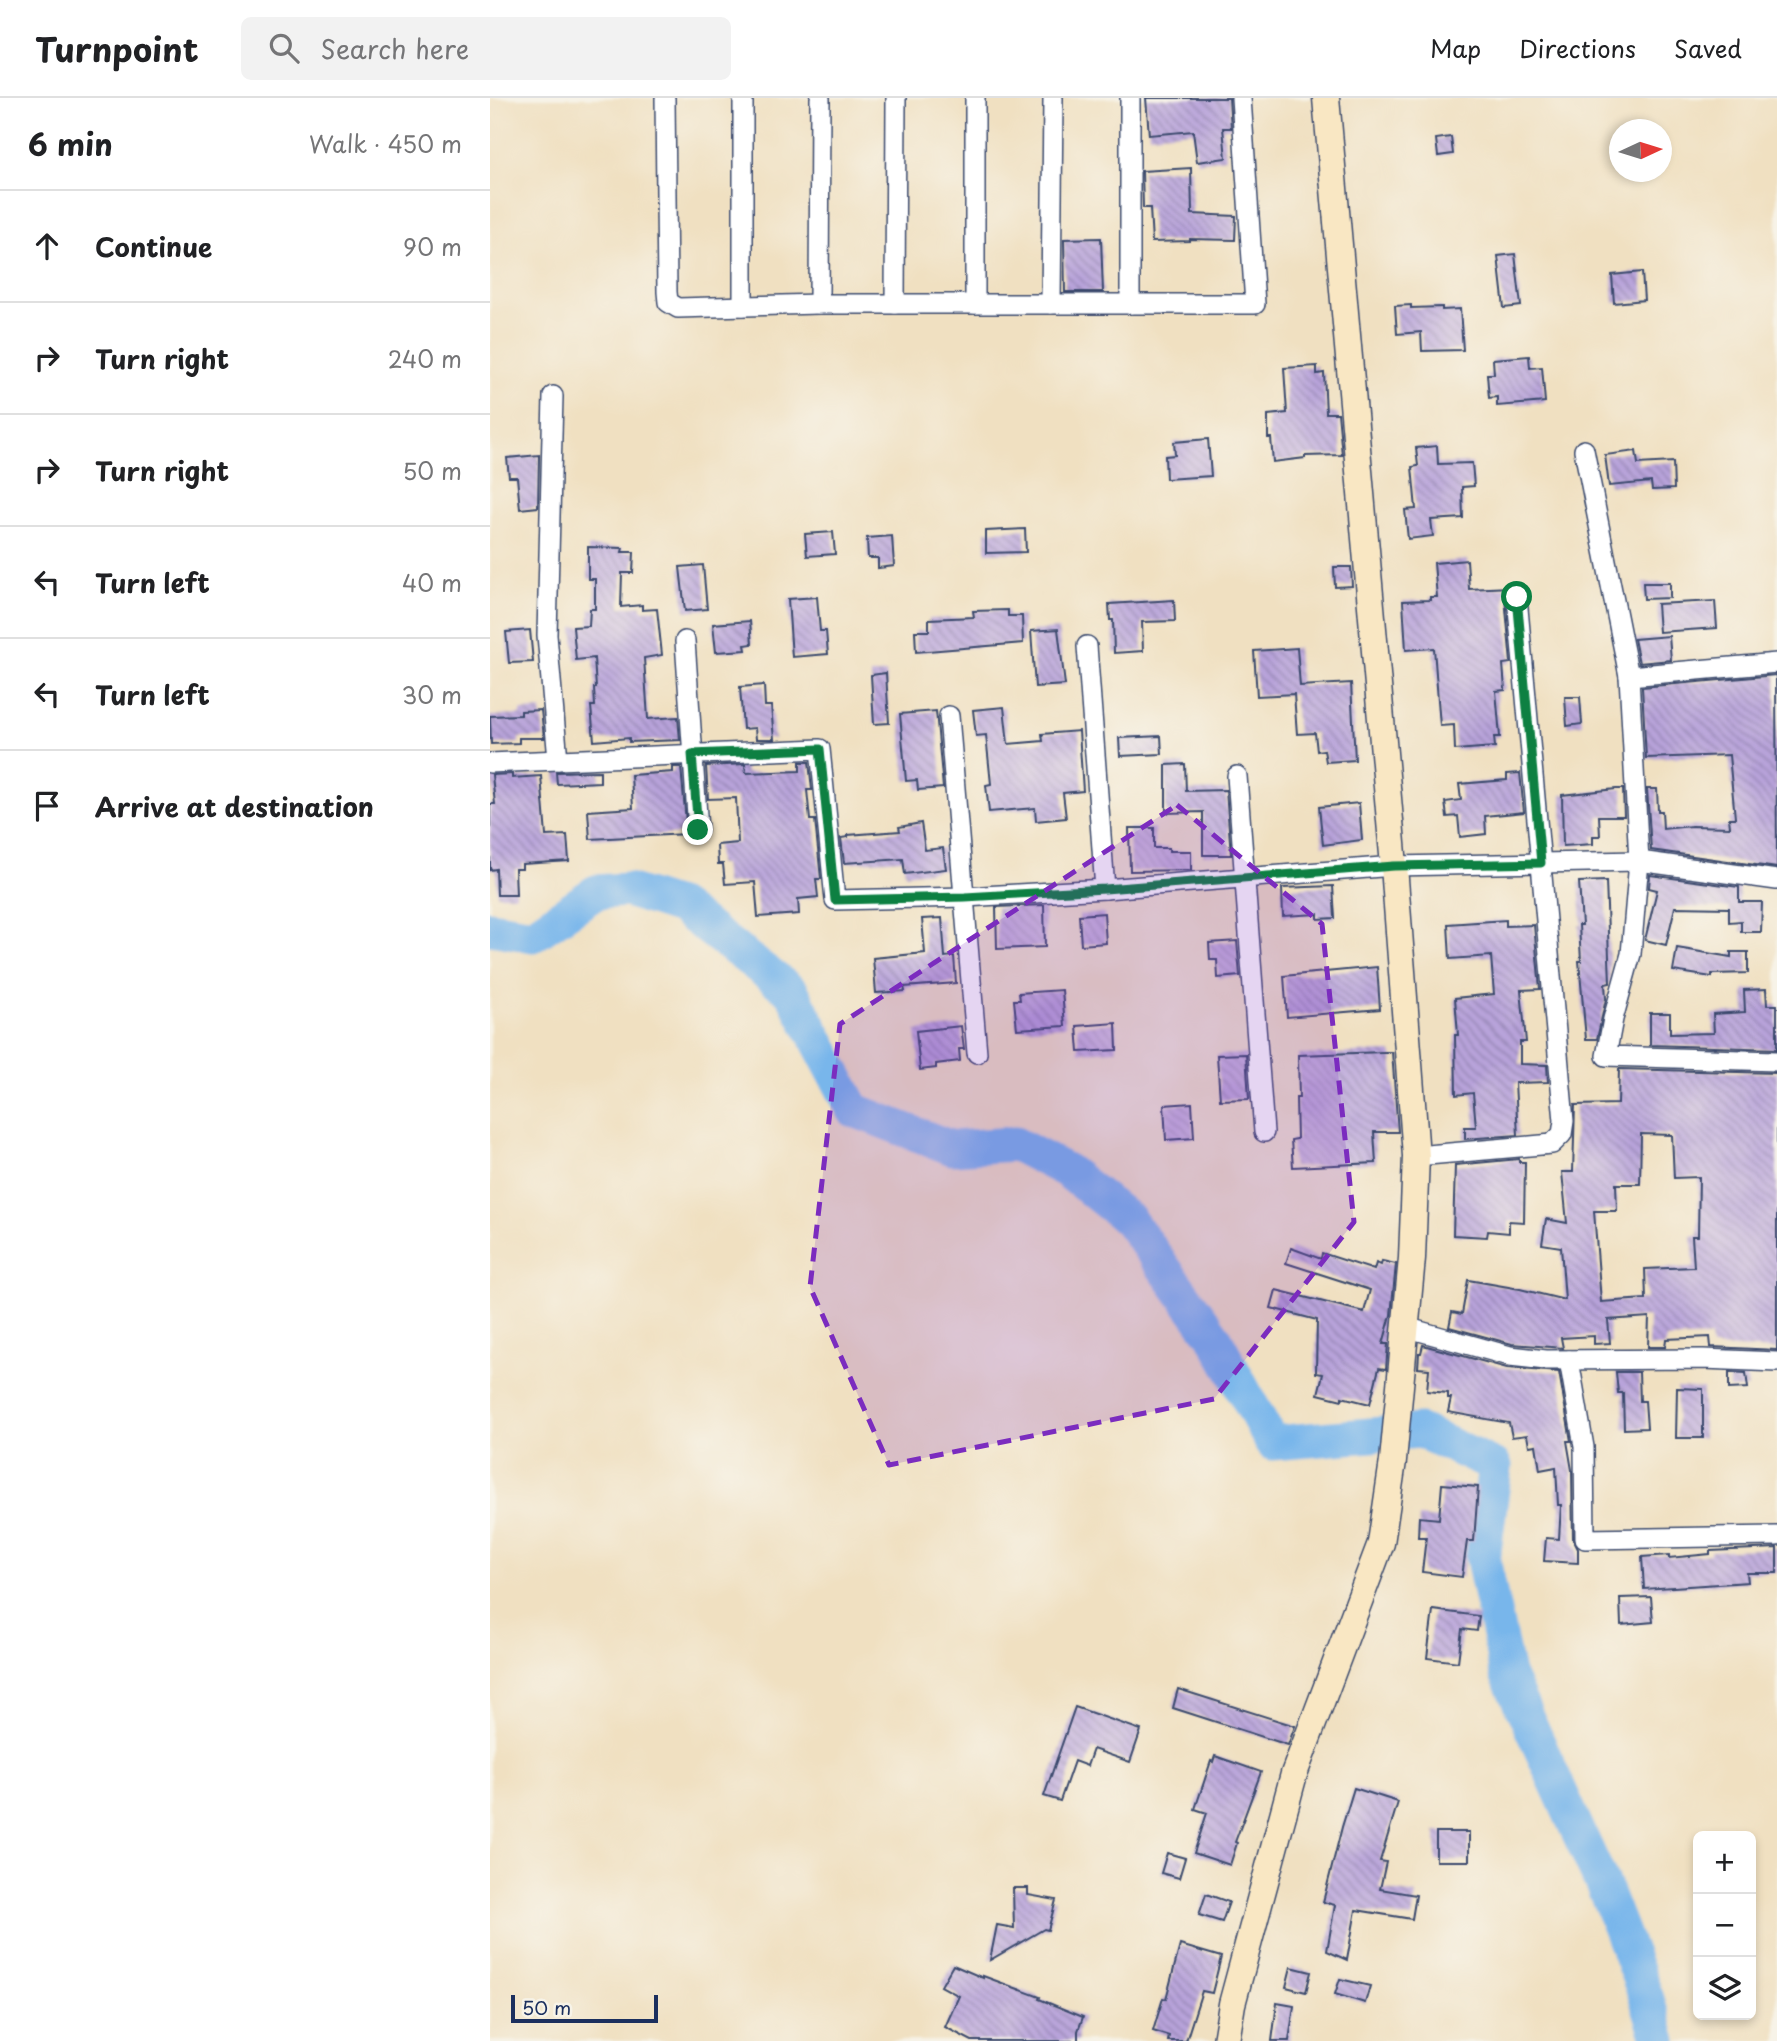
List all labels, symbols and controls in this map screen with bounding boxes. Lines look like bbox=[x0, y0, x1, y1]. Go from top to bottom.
search box bbox=[241, 17, 731, 80]
text: Turnpoint bbox=[35, 23, 199, 73]
icon: search bbox=[265, 29, 303, 67]
text: Search here bbox=[321, 29, 469, 68]
text: Map bbox=[1430, 30, 1481, 66]
text: Directions bbox=[1519, 30, 1636, 66]
text: Saved bbox=[1674, 30, 1742, 66]
north arrow bbox=[1609, 119, 1672, 182]
text: 6 min bbox=[28, 121, 113, 166]
text: Walk · 450 m bbox=[309, 126, 462, 161]
icon: ahead bbox=[28, 227, 66, 265]
text: Continue bbox=[95, 227, 212, 266]
text: 90 m bbox=[403, 229, 462, 264]
icon: right bbox=[28, 339, 66, 377]
text: Turn right bbox=[95, 339, 229, 378]
text: 240 m bbox=[388, 341, 462, 376]
icon: right bbox=[28, 451, 66, 489]
text: Turn right bbox=[95, 451, 229, 490]
text: 50 m bbox=[402, 453, 462, 488]
icon: left bbox=[28, 563, 66, 601]
text: Turn left bbox=[95, 563, 210, 602]
text: 40 m bbox=[402, 565, 462, 600]
route start bbox=[1501, 581, 1532, 612]
icon: left bbox=[28, 675, 66, 713]
text: Turn left bbox=[95, 675, 210, 714]
text: 30 m bbox=[401, 677, 462, 712]
icon: arrive bbox=[28, 787, 66, 825]
text: Arrive at destination bbox=[95, 787, 374, 826]
route end bbox=[682, 814, 713, 845]
map controls bbox=[1693, 1831, 1756, 2020]
button: + bbox=[1693, 1831, 1756, 1894]
button: − bbox=[1693, 1894, 1756, 1957]
button: layers bbox=[1693, 1957, 1756, 2020]
scale bar bbox=[511, 1992, 658, 2024]
text: 50 m bbox=[522, 1993, 571, 2021]

